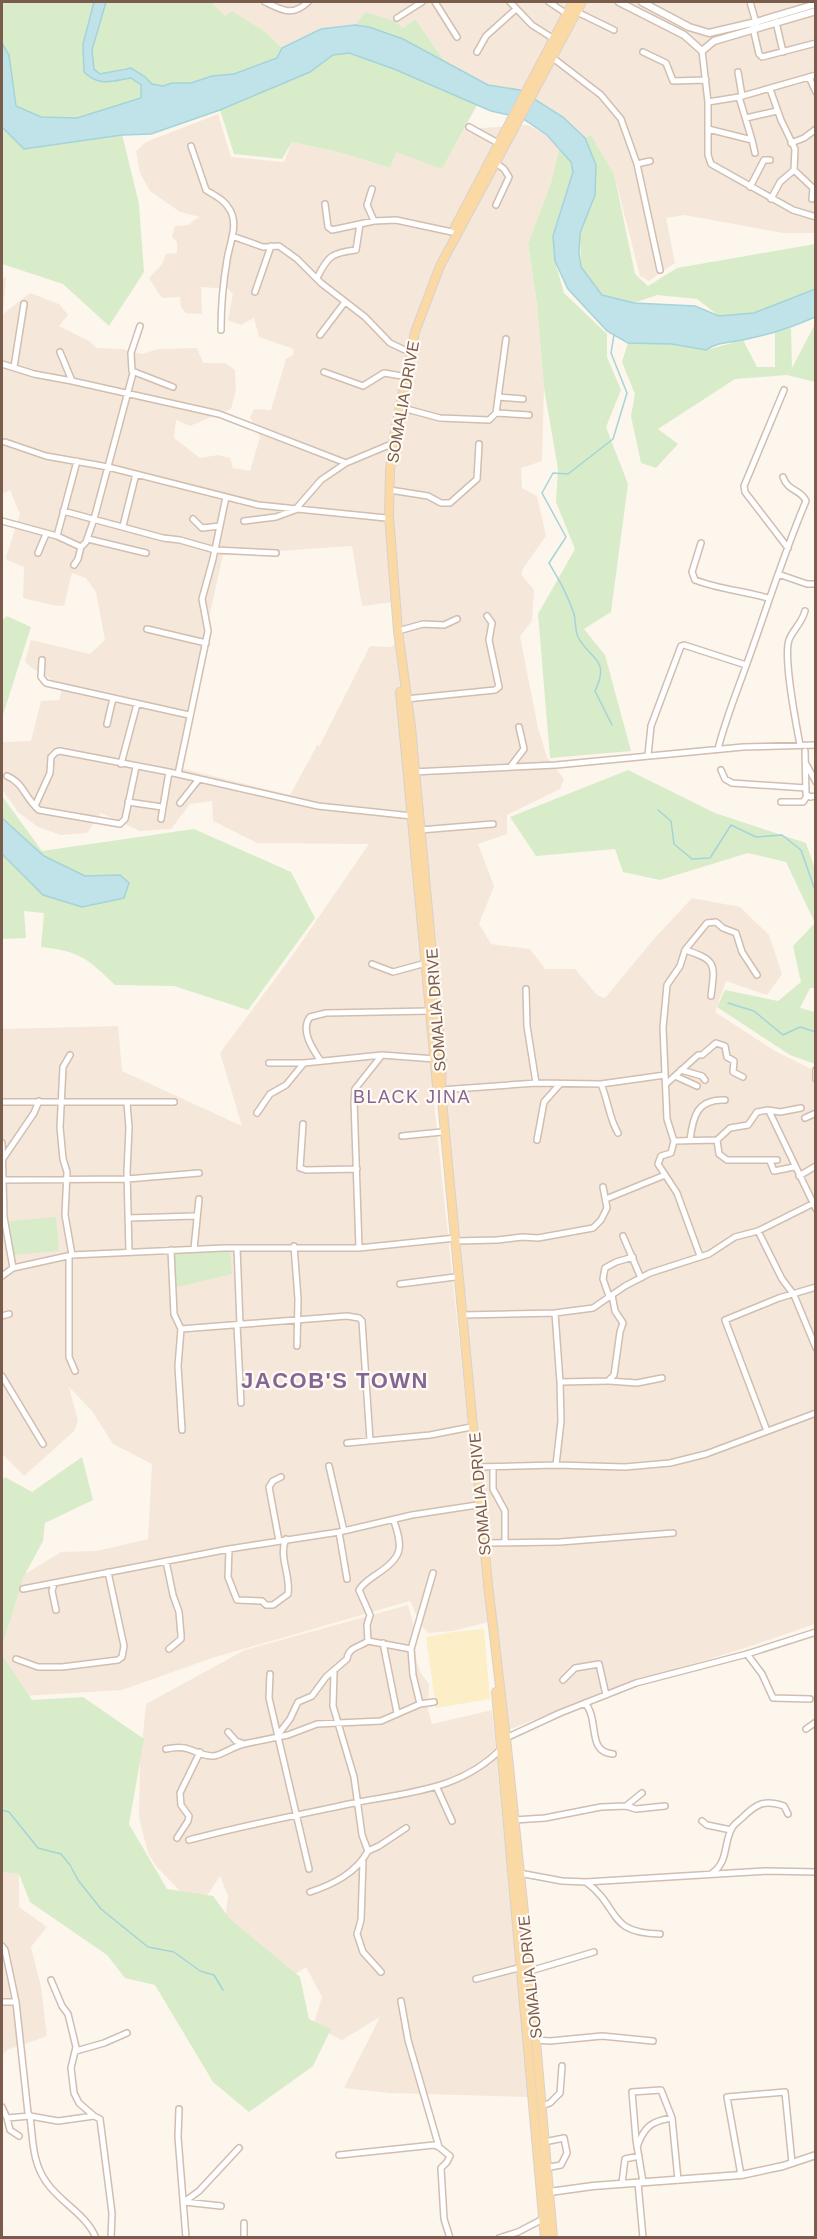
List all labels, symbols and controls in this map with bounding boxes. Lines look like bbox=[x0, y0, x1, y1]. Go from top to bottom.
street label: SOMALIA DRIVE bbox=[384, 340, 422, 464]
street label: SOMALIA DRIVE bbox=[423, 948, 449, 1072]
district label: BLACK JINA bbox=[353, 1087, 471, 1107]
district label: JACOB'S TOWN bbox=[241, 1368, 429, 1393]
street label: SOMALIA DRIVE bbox=[466, 1432, 494, 1556]
street label: SOMALIA DRIVE bbox=[515, 1915, 545, 2039]

